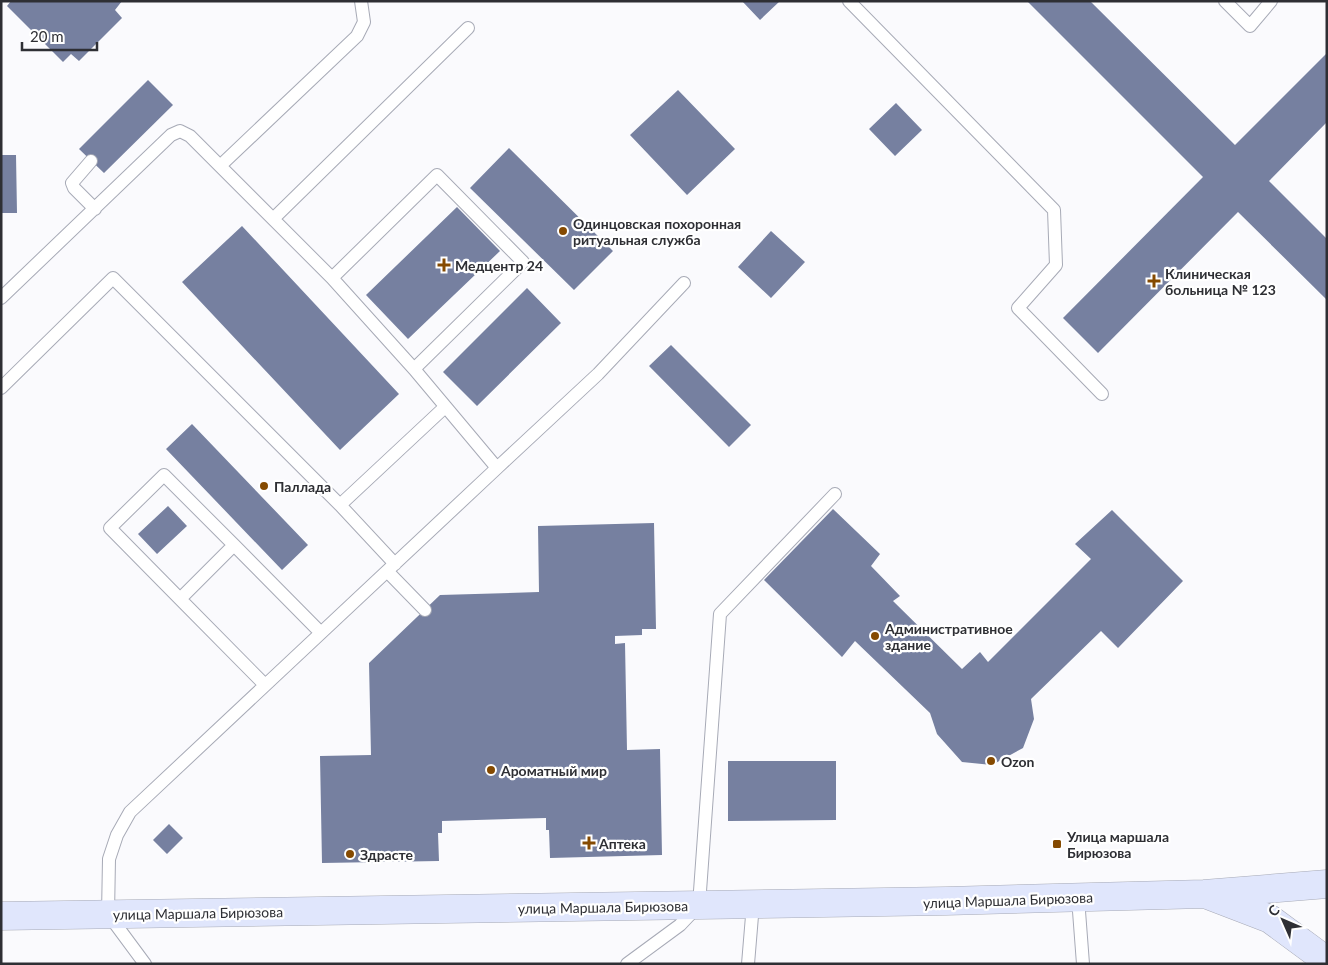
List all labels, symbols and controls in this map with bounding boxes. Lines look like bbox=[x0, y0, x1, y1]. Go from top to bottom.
scale bar bbox=[22, 20, 98, 52]
text: 20 m bbox=[30, 27, 64, 45]
place label: Одинцовская похоронная ритуальная служба bbox=[573, 215, 741, 248]
marker: Одинцовская похоронная ритуальная служба bbox=[557, 225, 569, 237]
place label: Медцентр 24 bbox=[455, 257, 543, 274]
marker: Медцентр 24 bbox=[437, 258, 451, 272]
place label: Клиническая больница № 123 bbox=[1165, 265, 1276, 298]
marker: Клиническая больница № 123 bbox=[1147, 274, 1161, 288]
place label: Паллада bbox=[274, 478, 331, 495]
marker: Паллада bbox=[258, 480, 270, 492]
place label: Административное здание bbox=[884, 620, 1013, 653]
marker: Административное здание bbox=[869, 630, 881, 642]
place label: Ozon bbox=[1001, 753, 1035, 770]
marker: Ozon bbox=[985, 755, 997, 767]
place label: Ароматный мир bbox=[500, 762, 607, 779]
marker: Ароматный мир bbox=[485, 764, 497, 776]
place label: Улица маршала Бирюзова bbox=[1066, 828, 1169, 861]
place label: Аптека bbox=[598, 835, 646, 852]
marker: Аптека bbox=[583, 837, 595, 849]
marker: Улица маршала Бирюзова bbox=[1051, 838, 1063, 850]
place label: Здрасте bbox=[360, 846, 413, 863]
marker: Здрасте bbox=[344, 848, 356, 860]
street label: улица Маршала Бирюзова bbox=[923, 889, 1093, 911]
north arrow bbox=[1258, 895, 1308, 945]
street label: улица Маршала Бирюзова bbox=[518, 897, 688, 917]
text: С bbox=[1264, 901, 1283, 920]
street label: улица Маршала Бирюзова bbox=[113, 903, 283, 923]

